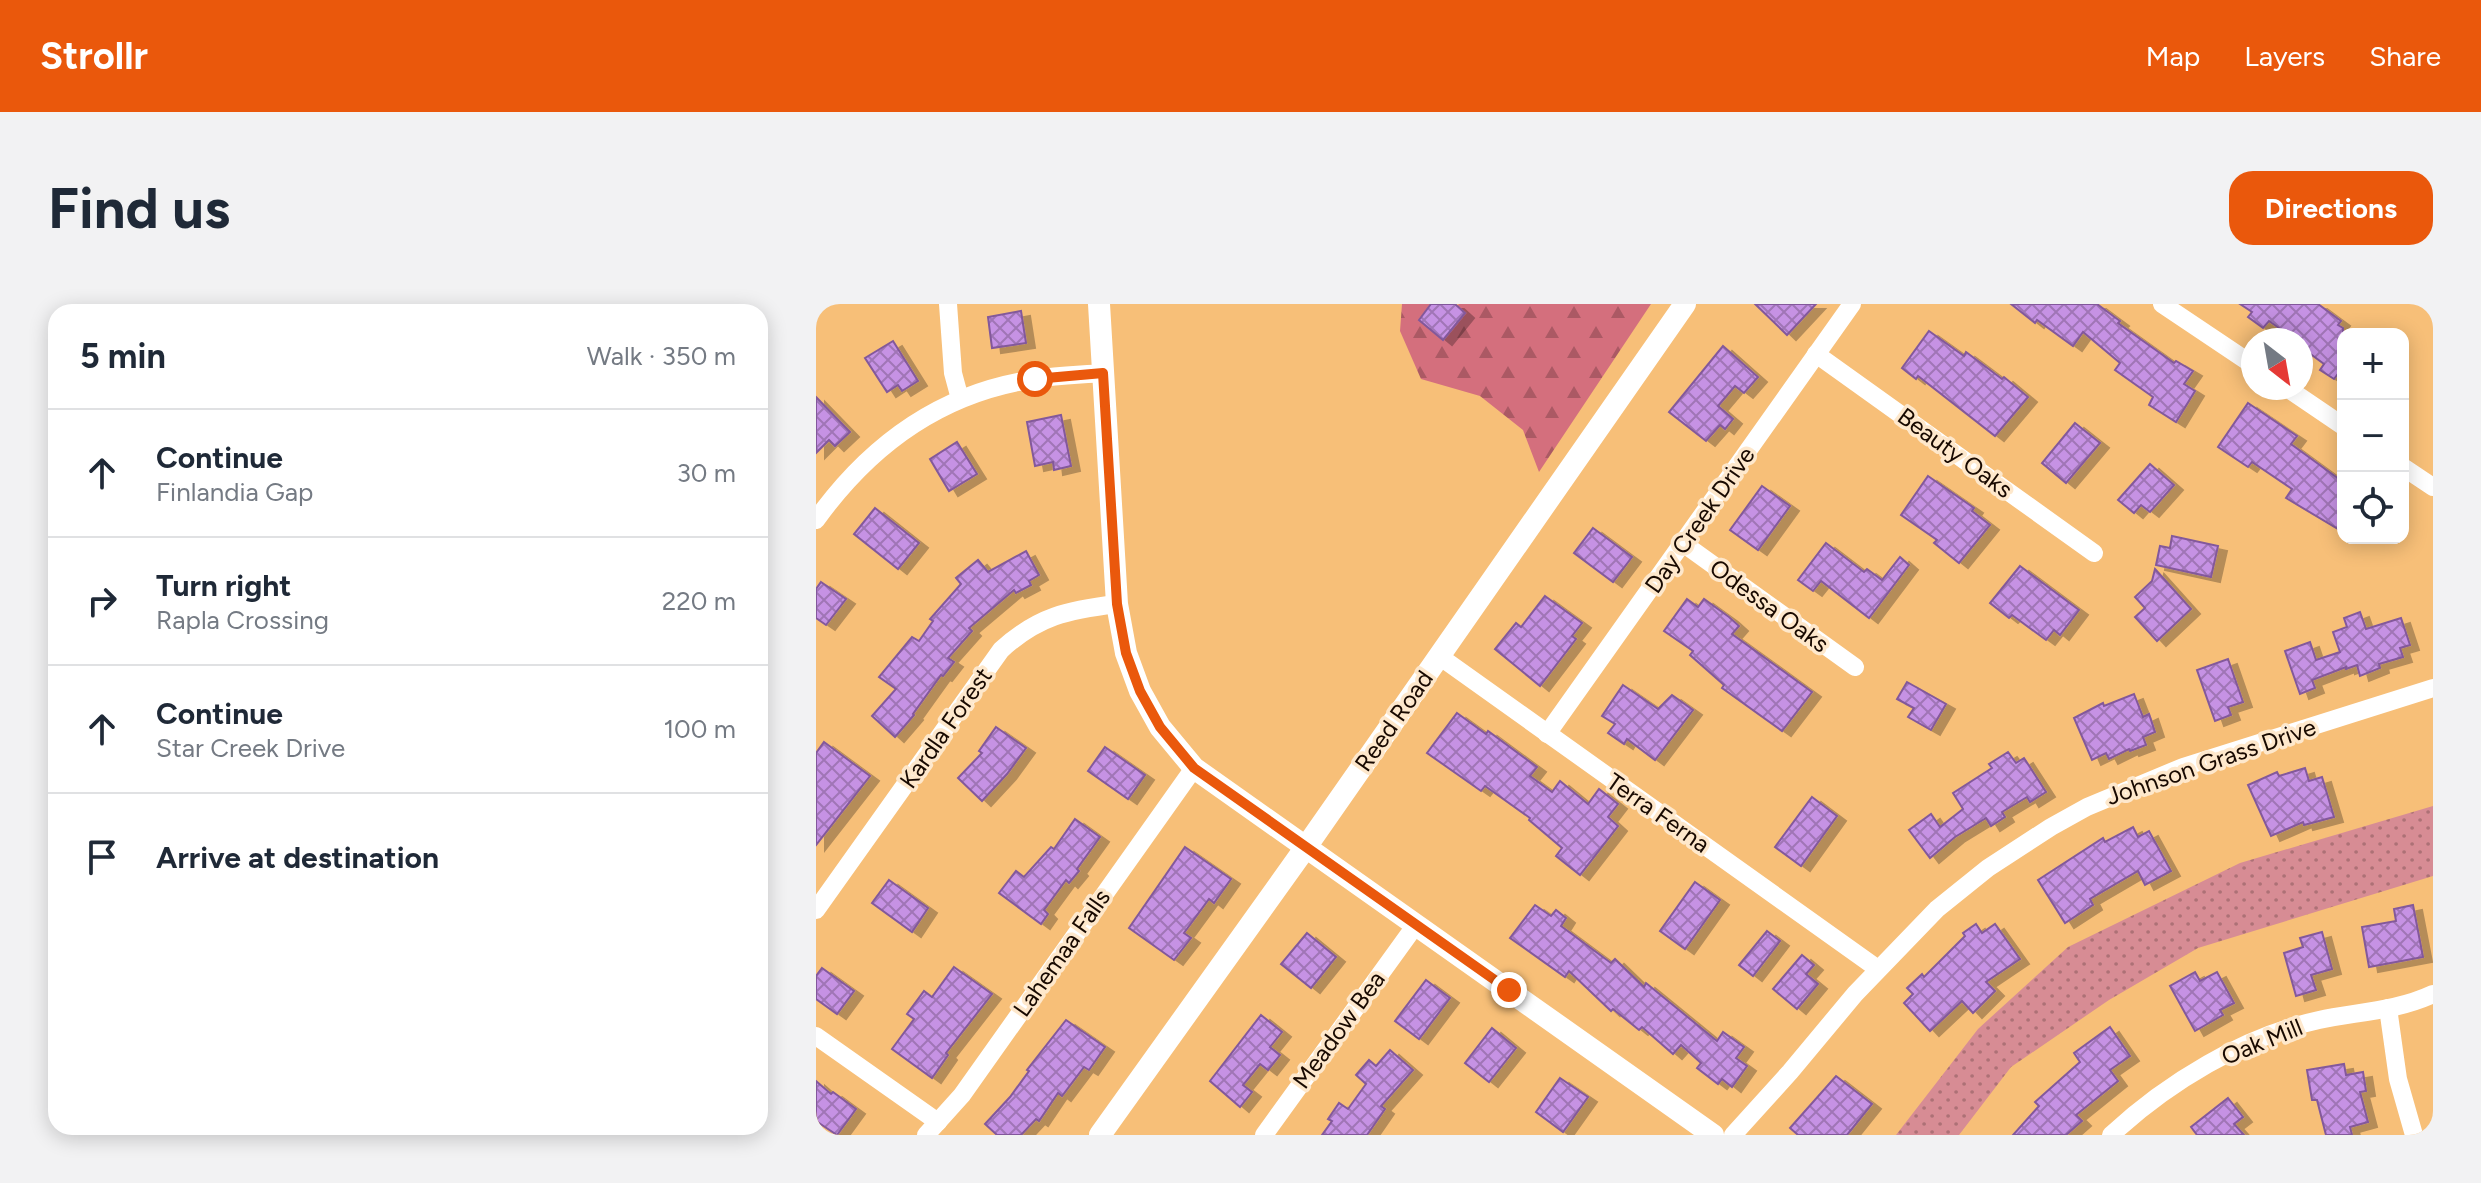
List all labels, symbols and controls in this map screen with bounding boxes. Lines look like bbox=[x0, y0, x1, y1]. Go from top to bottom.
text: Strollr bbox=[40, 33, 148, 79]
text: Map bbox=[2146, 39, 2200, 73]
text: Layers bbox=[2244, 39, 2325, 73]
text: Share bbox=[2369, 39, 2441, 73]
button: Directions bbox=[2229, 171, 2433, 245]
text: Find us bbox=[48, 175, 230, 242]
north arrow bbox=[2241, 328, 2313, 400]
map controls bbox=[2337, 328, 2409, 544]
button: + bbox=[2337, 328, 2409, 400]
text: 5 min bbox=[80, 336, 166, 377]
text: Walk · 350 m bbox=[587, 340, 736, 372]
route start bbox=[1017, 361, 1053, 397]
button: − bbox=[2337, 400, 2409, 472]
street label: Beauty Oaks bbox=[1892, 401, 2018, 504]
text: Continue bbox=[156, 439, 283, 476]
street label: Day Creek Drive bbox=[1638, 441, 1761, 598]
icon: ahead bbox=[80, 451, 124, 495]
text: 30 m bbox=[677, 457, 736, 489]
button: locate bbox=[2337, 472, 2409, 544]
text: Finlandia Gap bbox=[156, 476, 313, 508]
street label: Odessa Oaks bbox=[1704, 553, 1834, 658]
text: Turn right bbox=[156, 567, 291, 604]
icon: right bbox=[80, 579, 124, 623]
text: 220 m bbox=[662, 585, 736, 617]
text: Rapla Crossing bbox=[156, 604, 329, 636]
street label: Kardla Forest bbox=[893, 662, 998, 794]
street label: Reed Road bbox=[1348, 665, 1439, 777]
text: Continue bbox=[156, 695, 283, 732]
icon: ahead bbox=[80, 707, 124, 751]
street label: Johnson Grass Drive bbox=[2102, 712, 2320, 811]
text: 100 m bbox=[663, 713, 736, 745]
text: Star Creek Drive bbox=[156, 732, 345, 764]
street label: Terra Ferna bbox=[1601, 767, 1715, 859]
icon: arrive bbox=[80, 835, 124, 879]
text: Arrive at destination bbox=[156, 839, 439, 876]
street label: Lahemaa Falls bbox=[1007, 883, 1116, 1022]
street label: Meadow Bea bbox=[1286, 965, 1391, 1094]
route end bbox=[1491, 972, 1527, 1008]
street label: Oak Mill bbox=[2217, 1012, 2307, 1071]

